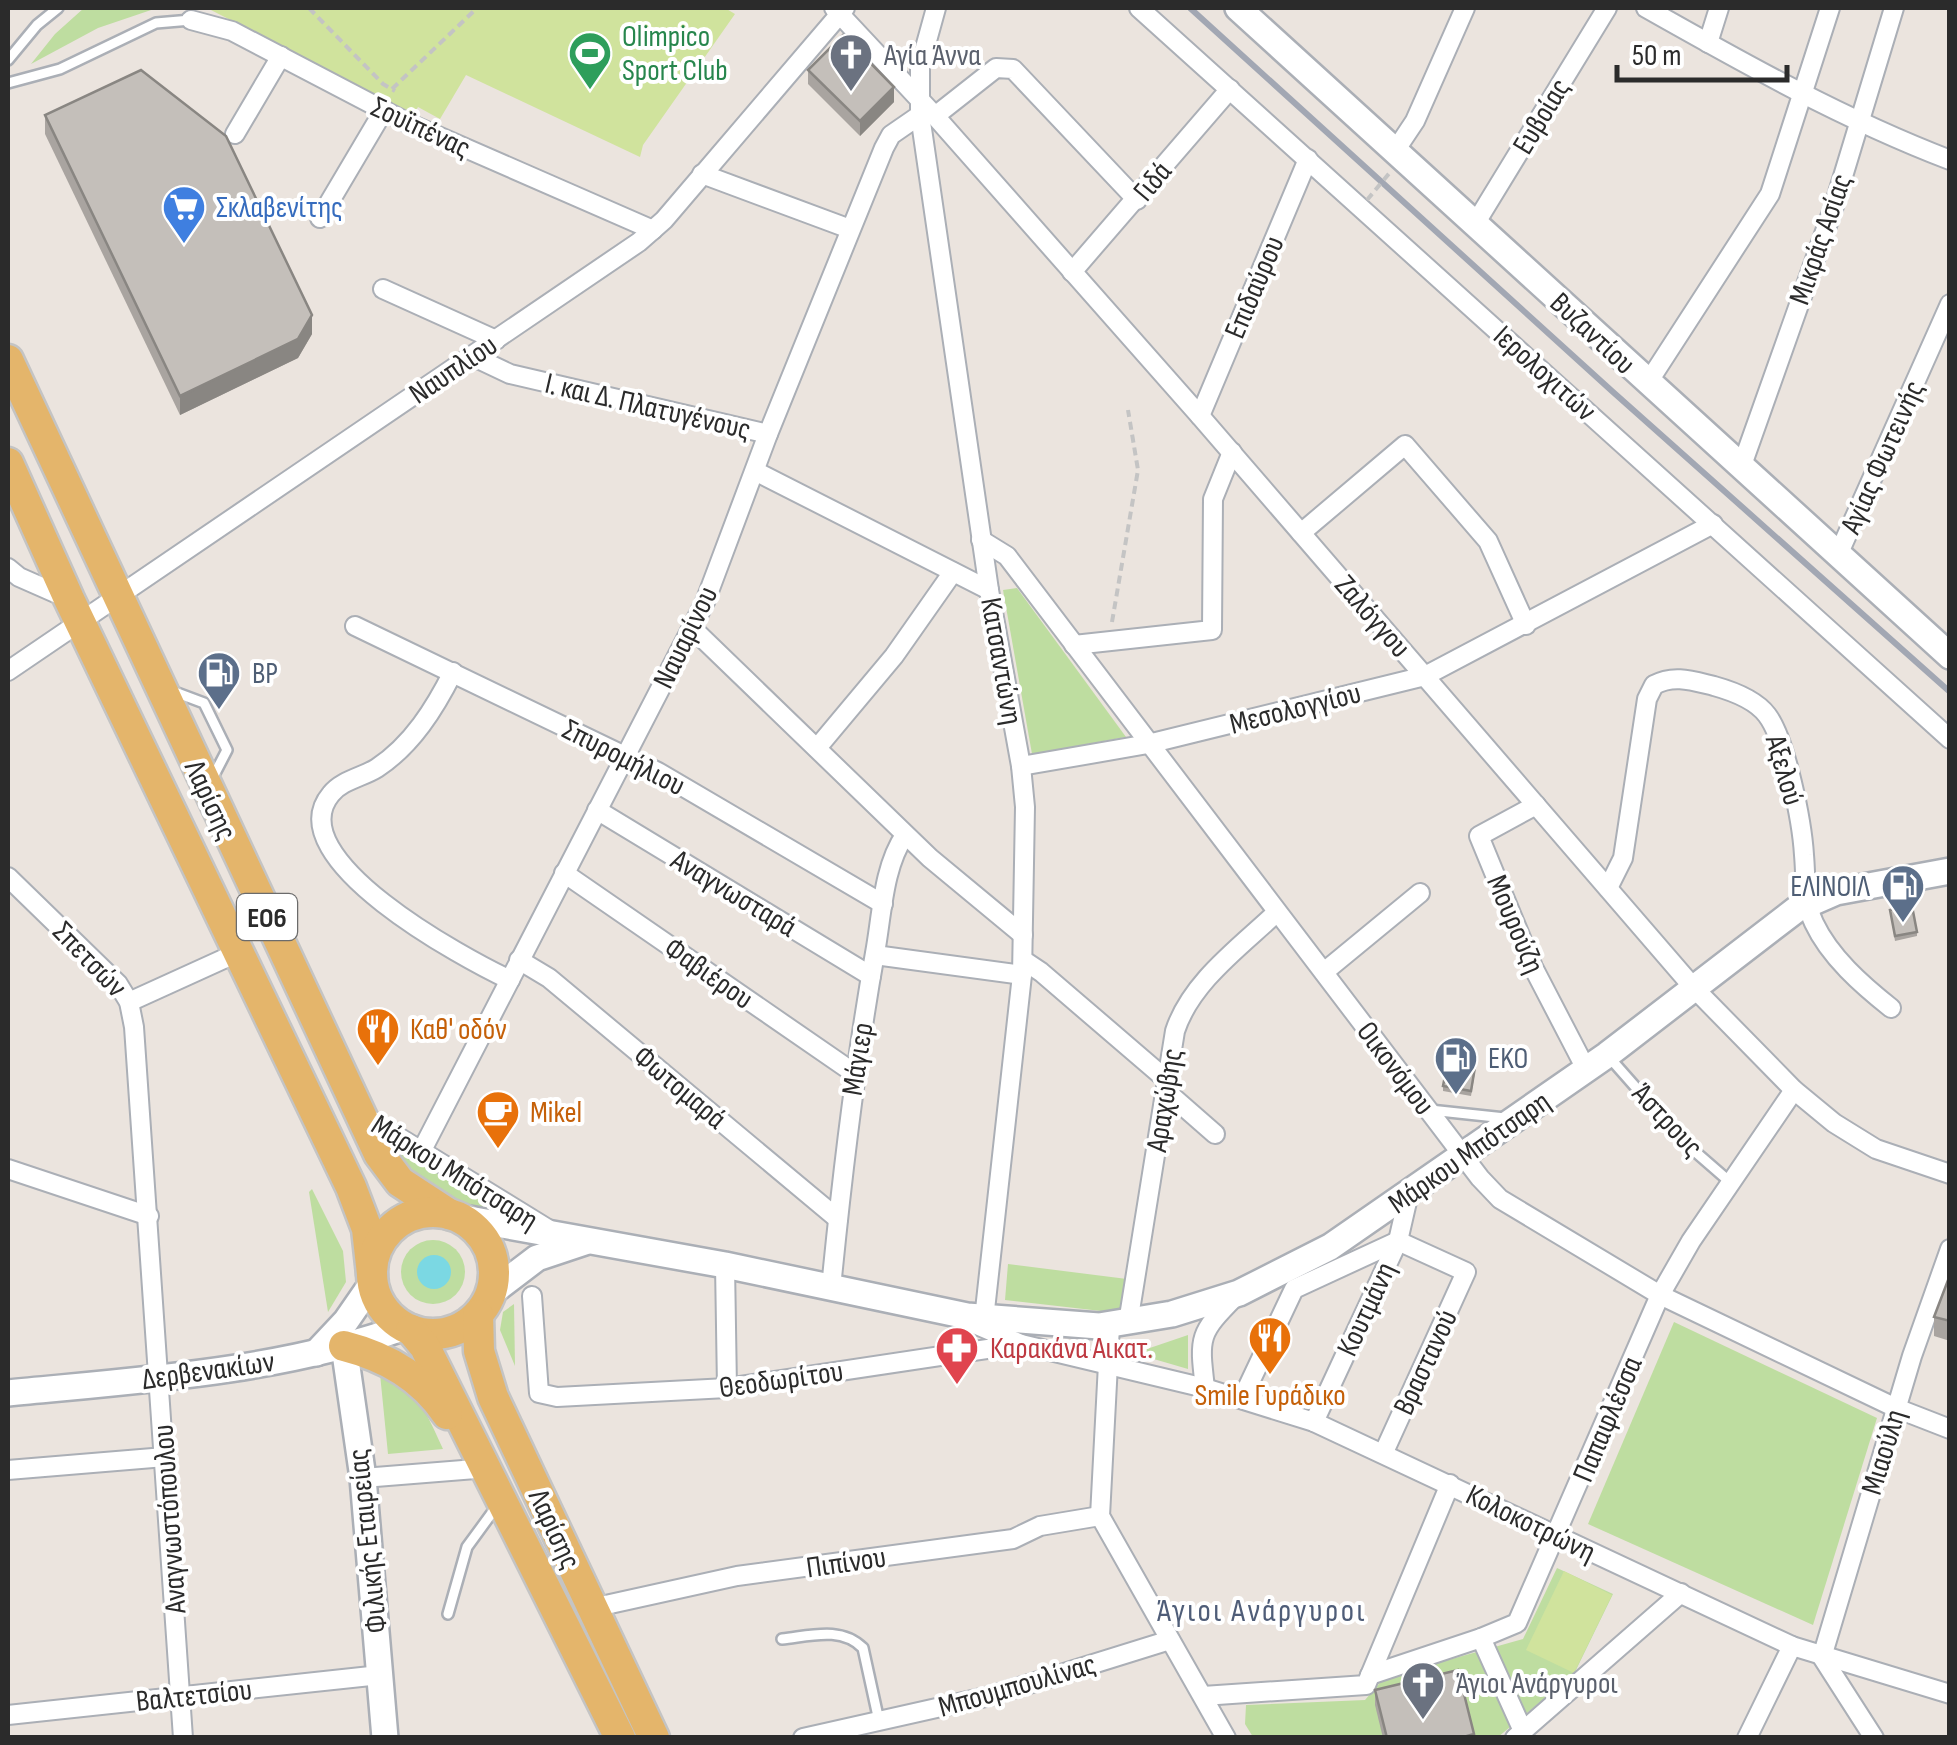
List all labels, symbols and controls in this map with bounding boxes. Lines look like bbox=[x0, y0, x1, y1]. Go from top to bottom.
place label: Olimpico Sport Club bbox=[622, 19, 728, 89]
scale bar bbox=[1617, 20, 1787, 82]
sports icon: Olimpico Sport Club bbox=[567, 30, 613, 91]
church icon: Αγία Άννα bbox=[828, 32, 874, 93]
place label: Αγία Άννα bbox=[883, 38, 981, 74]
text: 50 m bbox=[1632, 38, 1681, 74]
street label: Ευβοίας bbox=[1505, 72, 1578, 161]
street label: Σουϊπένας bbox=[365, 89, 476, 167]
street label: Γιδά bbox=[1126, 154, 1180, 209]
street label: Μικράς Ασίας bbox=[1782, 169, 1860, 309]
supermarket icon: Σκλαβενίτης bbox=[161, 184, 207, 245]
place label: Σκλαβενίτης bbox=[216, 190, 343, 226]
street label: Επιδαύρου bbox=[1217, 231, 1293, 344]
street label: Βυζαντίου bbox=[1542, 285, 1642, 382]
street label: Ιερολοχιτών bbox=[1486, 318, 1603, 429]
street label: Ναυπλίου bbox=[403, 327, 504, 412]
street label: Ι. και Δ. Πλατυγένους bbox=[541, 366, 754, 448]
street label: Αγίας Φωτεινής bbox=[1833, 375, 1933, 540]
street label: Ζαλόγγου bbox=[1327, 568, 1418, 665]
street label: Ναυαρίνου bbox=[646, 580, 726, 694]
street label: Κατσαντώνη bbox=[972, 595, 1030, 727]
fuel station icon: BP bbox=[196, 650, 242, 711]
place label: BP bbox=[252, 656, 278, 692]
street label: Μεσολογγίου bbox=[1226, 675, 1365, 743]
street label: Σπυρομήλιου bbox=[556, 712, 691, 804]
street label: Αξελού bbox=[1757, 730, 1811, 809]
street label: Λαρίσης bbox=[176, 754, 244, 846]
street label: Αναγνωσταρά bbox=[664, 842, 803, 945]
fuel station icon: ΕΛΙΝΟΙΛ bbox=[1880, 863, 1926, 924]
place label: ΕΛΙΝΟΙΛ bbox=[1790, 869, 1870, 905]
street label: Μουρούζη bbox=[1478, 870, 1552, 979]
road number: ΕΟ6 bbox=[237, 894, 297, 940]
street label: Σπετσών bbox=[45, 915, 134, 1005]
street label: Φαβιέρου bbox=[657, 930, 760, 1017]
restaurant icon: Καθ' οδόν bbox=[355, 1006, 401, 1067]
place label: Καθ' οδόν bbox=[410, 1012, 507, 1048]
street label: Οικονόμου bbox=[1348, 1015, 1442, 1122]
street label: Μάγιερ bbox=[834, 1020, 881, 1098]
fuel station icon: EKO bbox=[1433, 1035, 1479, 1096]
street label: Φωτομαρά bbox=[626, 1039, 734, 1137]
place label: EKO bbox=[1488, 1041, 1528, 1077]
street label: Αραχώβης bbox=[1139, 1046, 1191, 1155]
street label: Άστρους bbox=[1624, 1076, 1710, 1165]
street label: Μάρκου Μπότσαρη bbox=[1382, 1084, 1557, 1222]
cafe icon: Mikel bbox=[475, 1089, 521, 1150]
place label: Mikel bbox=[530, 1095, 582, 1131]
street label: Μάρκου Μπότσαρη bbox=[365, 1107, 544, 1238]
street label: Κουτμάνη bbox=[1330, 1257, 1404, 1362]
street label: Βραστανού bbox=[1386, 1304, 1466, 1421]
restaurant icon: Smile Γυράδικο bbox=[1247, 1315, 1293, 1376]
pharmacy icon: Καρακάνα Αικατ. bbox=[934, 1325, 980, 1386]
place label: Καρακάνα Αικατ. bbox=[990, 1331, 1153, 1367]
street label: Δερβενακίων bbox=[140, 1344, 277, 1398]
street label: Παπαφλέσσα bbox=[1565, 1351, 1651, 1487]
street label: Θεοδωρίτου bbox=[717, 1353, 846, 1407]
place label: Smile Γυράδικο bbox=[1194, 1378, 1346, 1414]
street label: Μιαούλη bbox=[1854, 1405, 1914, 1499]
street label: Αναγνωστόπουλου bbox=[145, 1423, 195, 1616]
street label: Φιλικής Εταιρείας bbox=[340, 1447, 396, 1635]
street label: Κολοκοτρώνη bbox=[1460, 1477, 1601, 1571]
street label: Λαρίσης bbox=[520, 1483, 588, 1575]
street label: Πιπίνου bbox=[804, 1540, 888, 1586]
district label: Άγιοι Ανάργυροι bbox=[1157, 1592, 1367, 1631]
street label: Μπουμπουλίνας bbox=[934, 1646, 1100, 1726]
church icon: Άγιοι Ανάργυροι bbox=[1400, 1660, 1446, 1721]
place label: Άγιοι Ανάργυροι bbox=[1456, 1666, 1618, 1702]
street label: Βαλτετσίου bbox=[134, 1672, 254, 1720]

